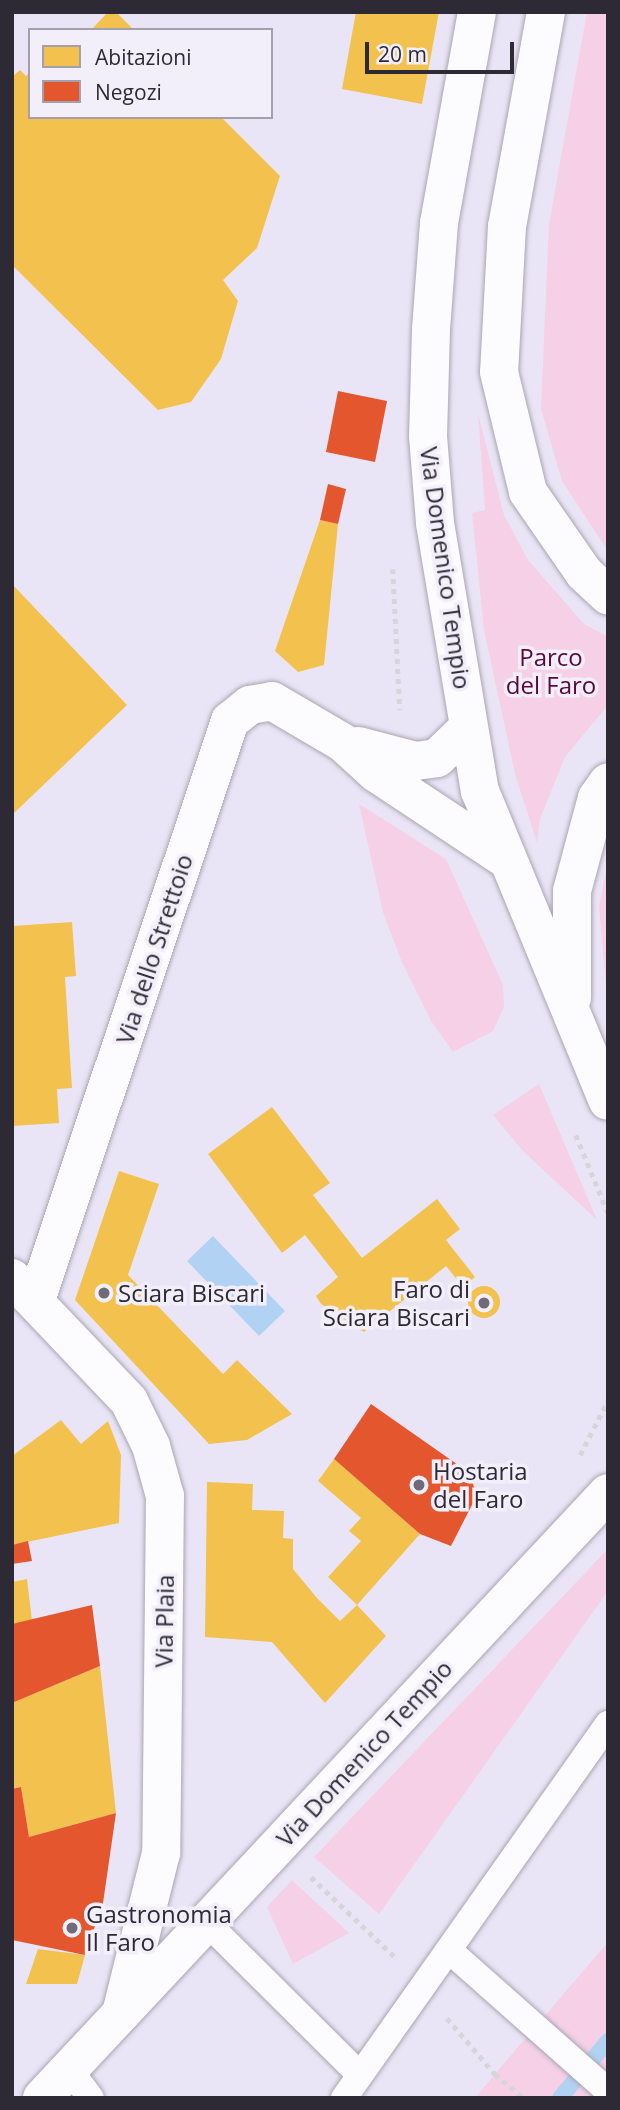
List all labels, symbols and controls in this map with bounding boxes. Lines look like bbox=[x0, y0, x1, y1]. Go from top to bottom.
legend bbox=[28, 28, 273, 119]
scale bar bbox=[368, 28, 517, 72]
text: 20 m bbox=[378, 40, 427, 68]
text: Abitazioni bbox=[95, 43, 192, 71]
text: Negozi bbox=[95, 78, 162, 106]
street label: Via Domenico Tempio bbox=[415, 445, 477, 691]
park label: Parco del Faro bbox=[506, 643, 596, 699]
street label: Via dello Strettoio bbox=[110, 850, 198, 1048]
place label: Faro di Sciara Biscari bbox=[323, 1275, 470, 1331]
place label: Sciara Biscari bbox=[118, 1279, 265, 1307]
marker: Sciara Biscari bbox=[96, 1285, 112, 1301]
marker: Faro di Sciara Biscari bbox=[476, 1295, 492, 1311]
place label: Hostaria del Faro bbox=[433, 1457, 528, 1513]
marker: Hostaria del Faro bbox=[411, 1477, 427, 1493]
street label: Via Plaia bbox=[149, 1574, 179, 1668]
street label: Via Domenico Tempio bbox=[270, 1654, 458, 1852]
place label: Gastronomia Il Faro bbox=[86, 1900, 232, 1956]
marker: Gastronomia Il Faro bbox=[64, 1920, 80, 1936]

